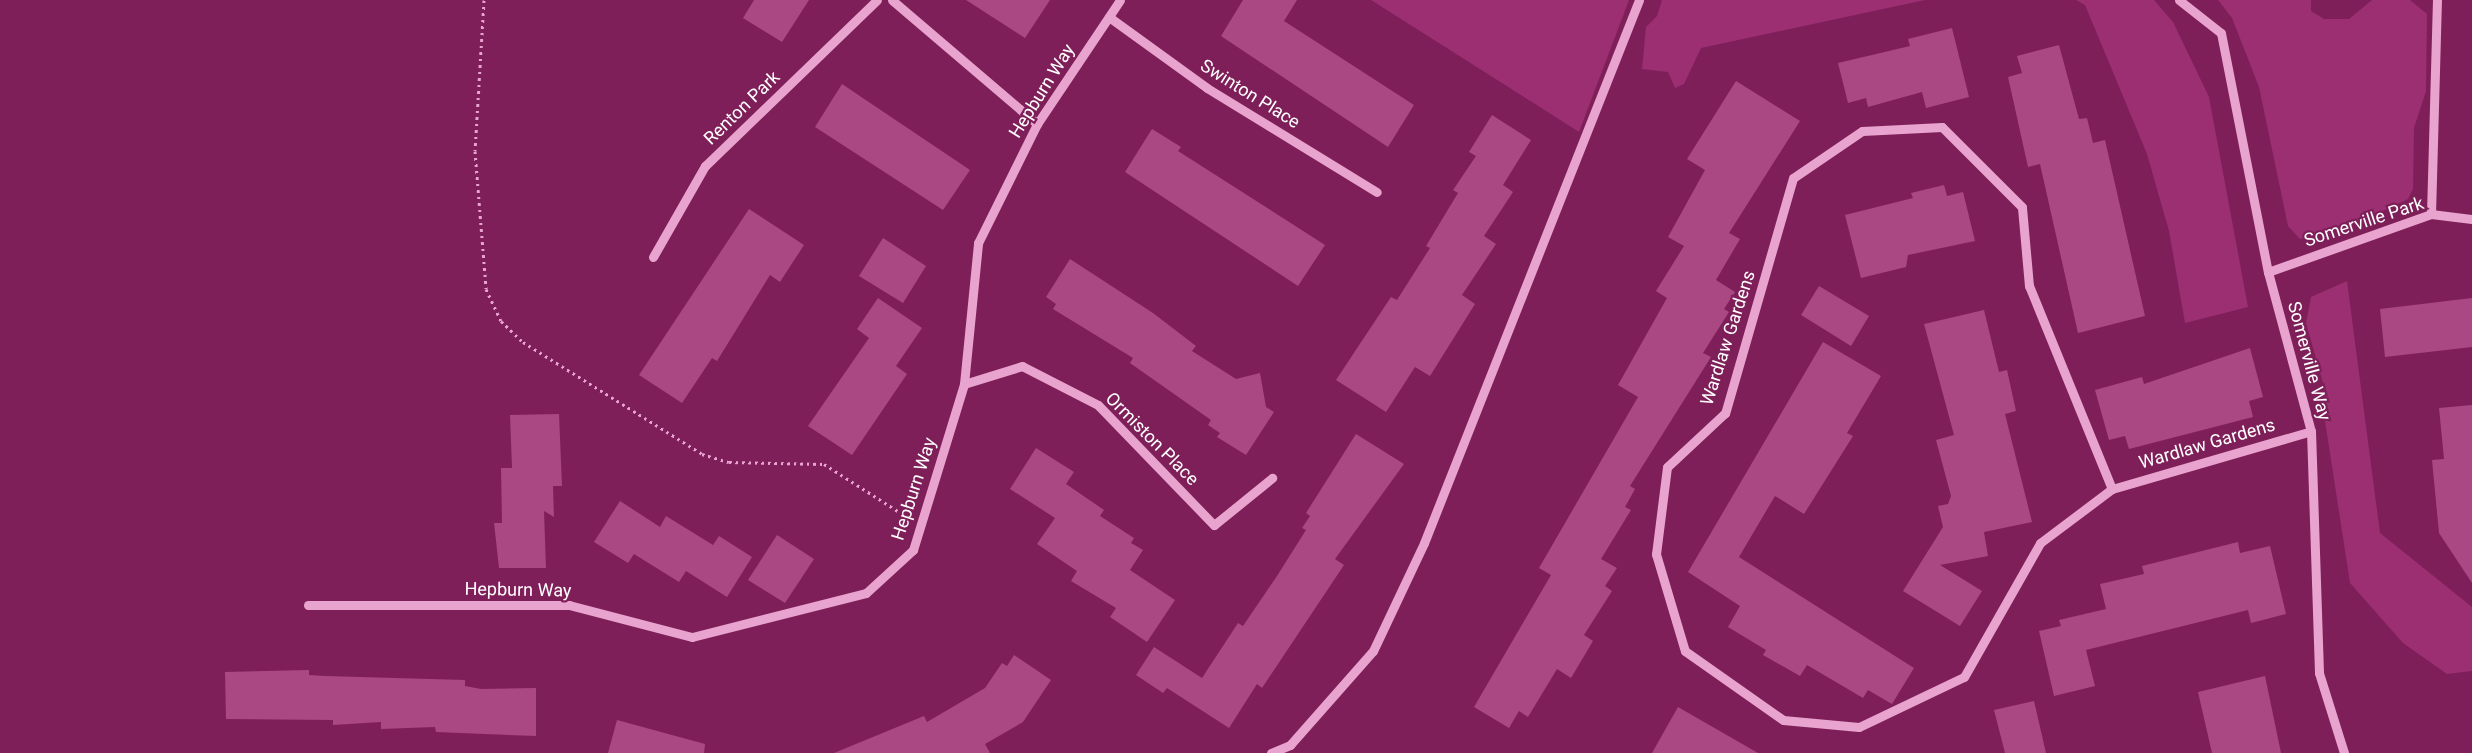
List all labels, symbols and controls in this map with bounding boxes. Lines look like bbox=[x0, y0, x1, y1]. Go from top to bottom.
street label: Hepburn Way bbox=[1005, 40, 1079, 142]
street label: Swinton Place bbox=[1196, 55, 1304, 133]
street label: Renton Park bbox=[700, 66, 784, 150]
street label: Somerville Park bbox=[2301, 192, 2427, 252]
street label: Wardlaw Gardens bbox=[1696, 268, 1760, 408]
street label: Somerville Way bbox=[2283, 299, 2335, 423]
street label: Ormiston Place bbox=[1101, 388, 1203, 490]
street label: Wardlaw Gardens bbox=[2136, 414, 2278, 474]
street label: Hepburn Way bbox=[887, 435, 941, 543]
street label: Hepburn Way bbox=[464, 578, 572, 602]

